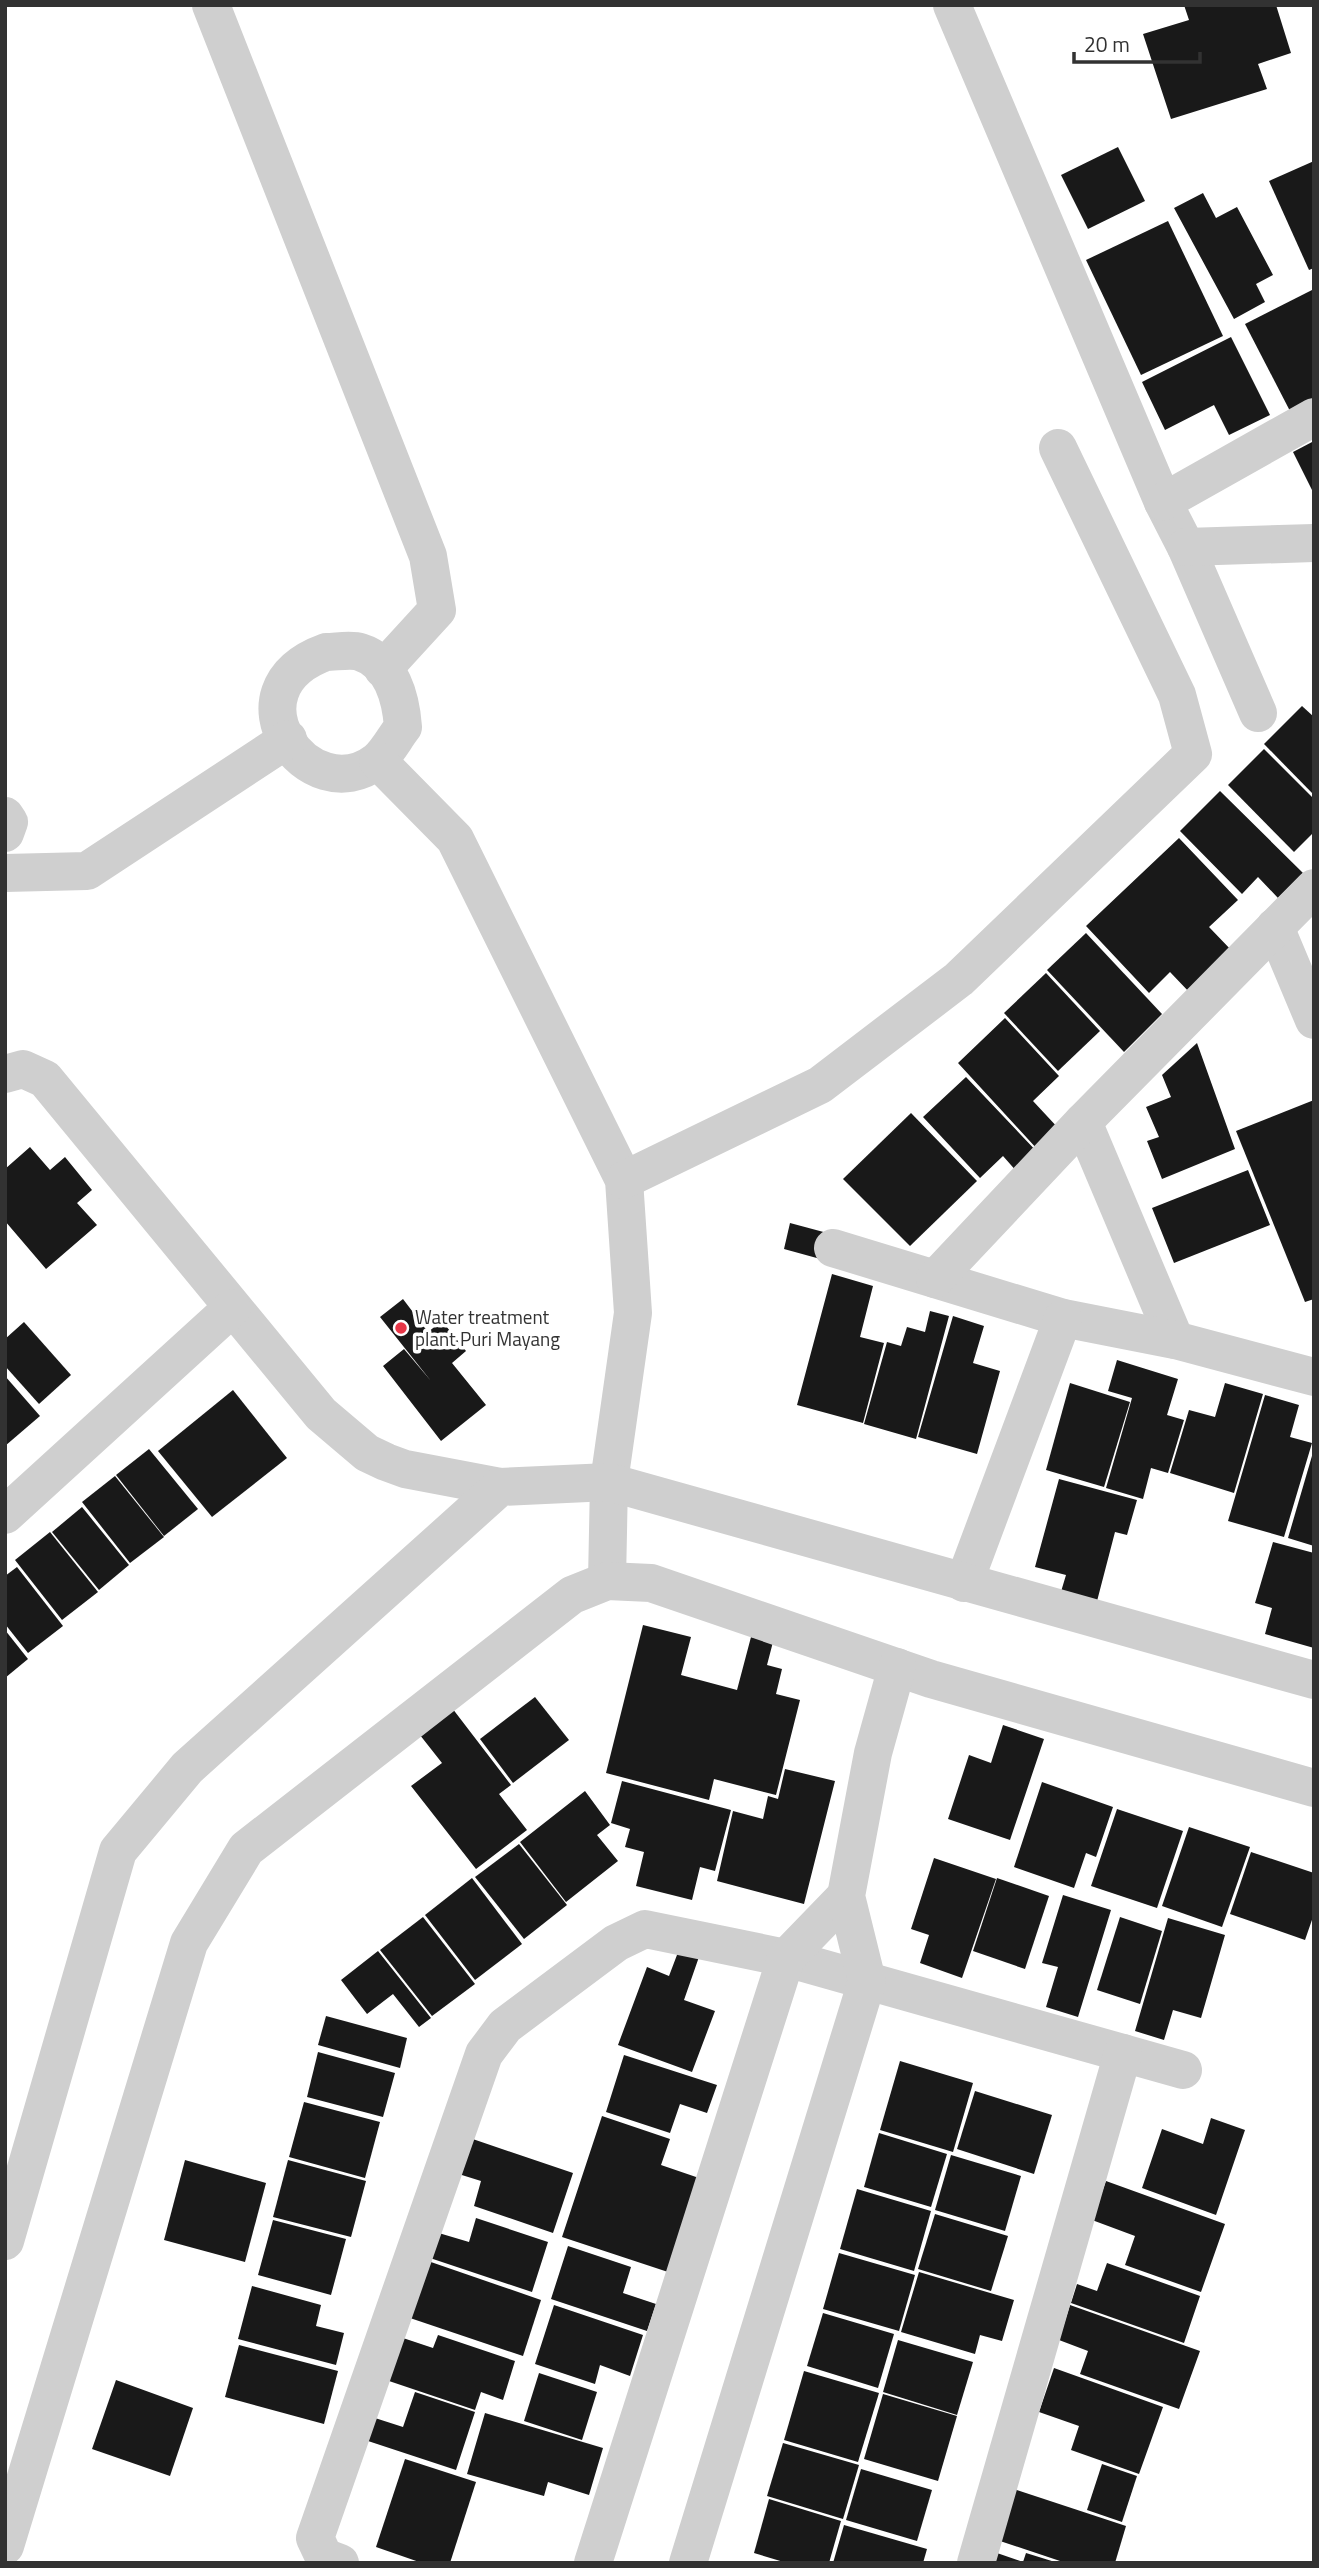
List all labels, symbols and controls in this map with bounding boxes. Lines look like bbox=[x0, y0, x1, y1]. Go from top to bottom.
scale bar bbox=[1074, 21, 1200, 65]
text: 20 m bbox=[1084, 28, 1130, 60]
place label: Water treatment plant Puri Mayang bbox=[415, 1302, 560, 1353]
marker: Water treatment plant Puri Mayang bbox=[393, 1320, 409, 1336]

